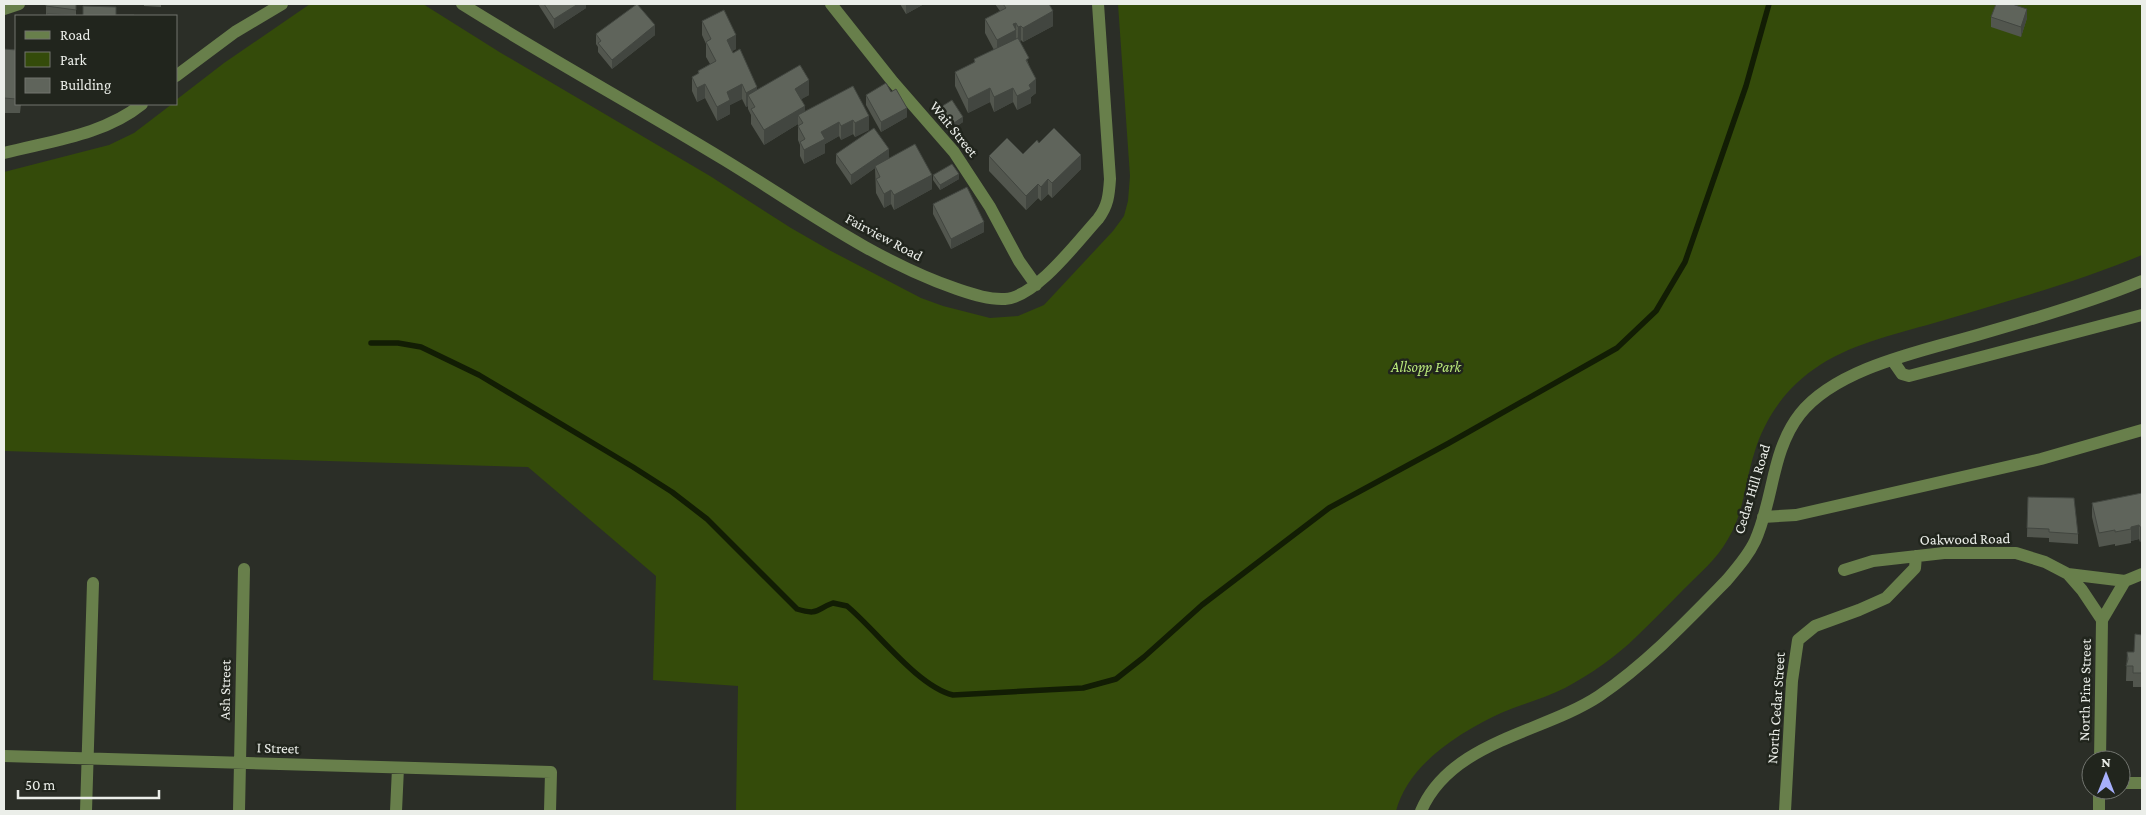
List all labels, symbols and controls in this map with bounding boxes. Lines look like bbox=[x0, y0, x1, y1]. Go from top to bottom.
legend bbox=[15, 15, 178, 105]
text: Road bbox=[60, 27, 91, 43]
text: Park bbox=[60, 52, 87, 68]
text: Building bbox=[60, 77, 111, 94]
street label: Wait Street bbox=[927, 98, 982, 161]
street label: Fairview Road bbox=[843, 210, 925, 264]
park label: Allsopp Park bbox=[1390, 359, 1462, 376]
street label: Cedar Hill Road bbox=[1731, 442, 1773, 536]
street label: Oakwood Road bbox=[1919, 530, 2011, 548]
street label: North Pine Street bbox=[2076, 638, 2094, 741]
street label: North Cedar Street bbox=[1764, 651, 1788, 764]
street label: Ash Street bbox=[216, 659, 234, 720]
street label: I Street bbox=[256, 739, 301, 757]
north arrow bbox=[2081, 750, 2131, 800]
text: N bbox=[2101, 754, 2111, 770]
scale bar bbox=[18, 768, 159, 800]
text: 50 m bbox=[25, 777, 55, 793]

